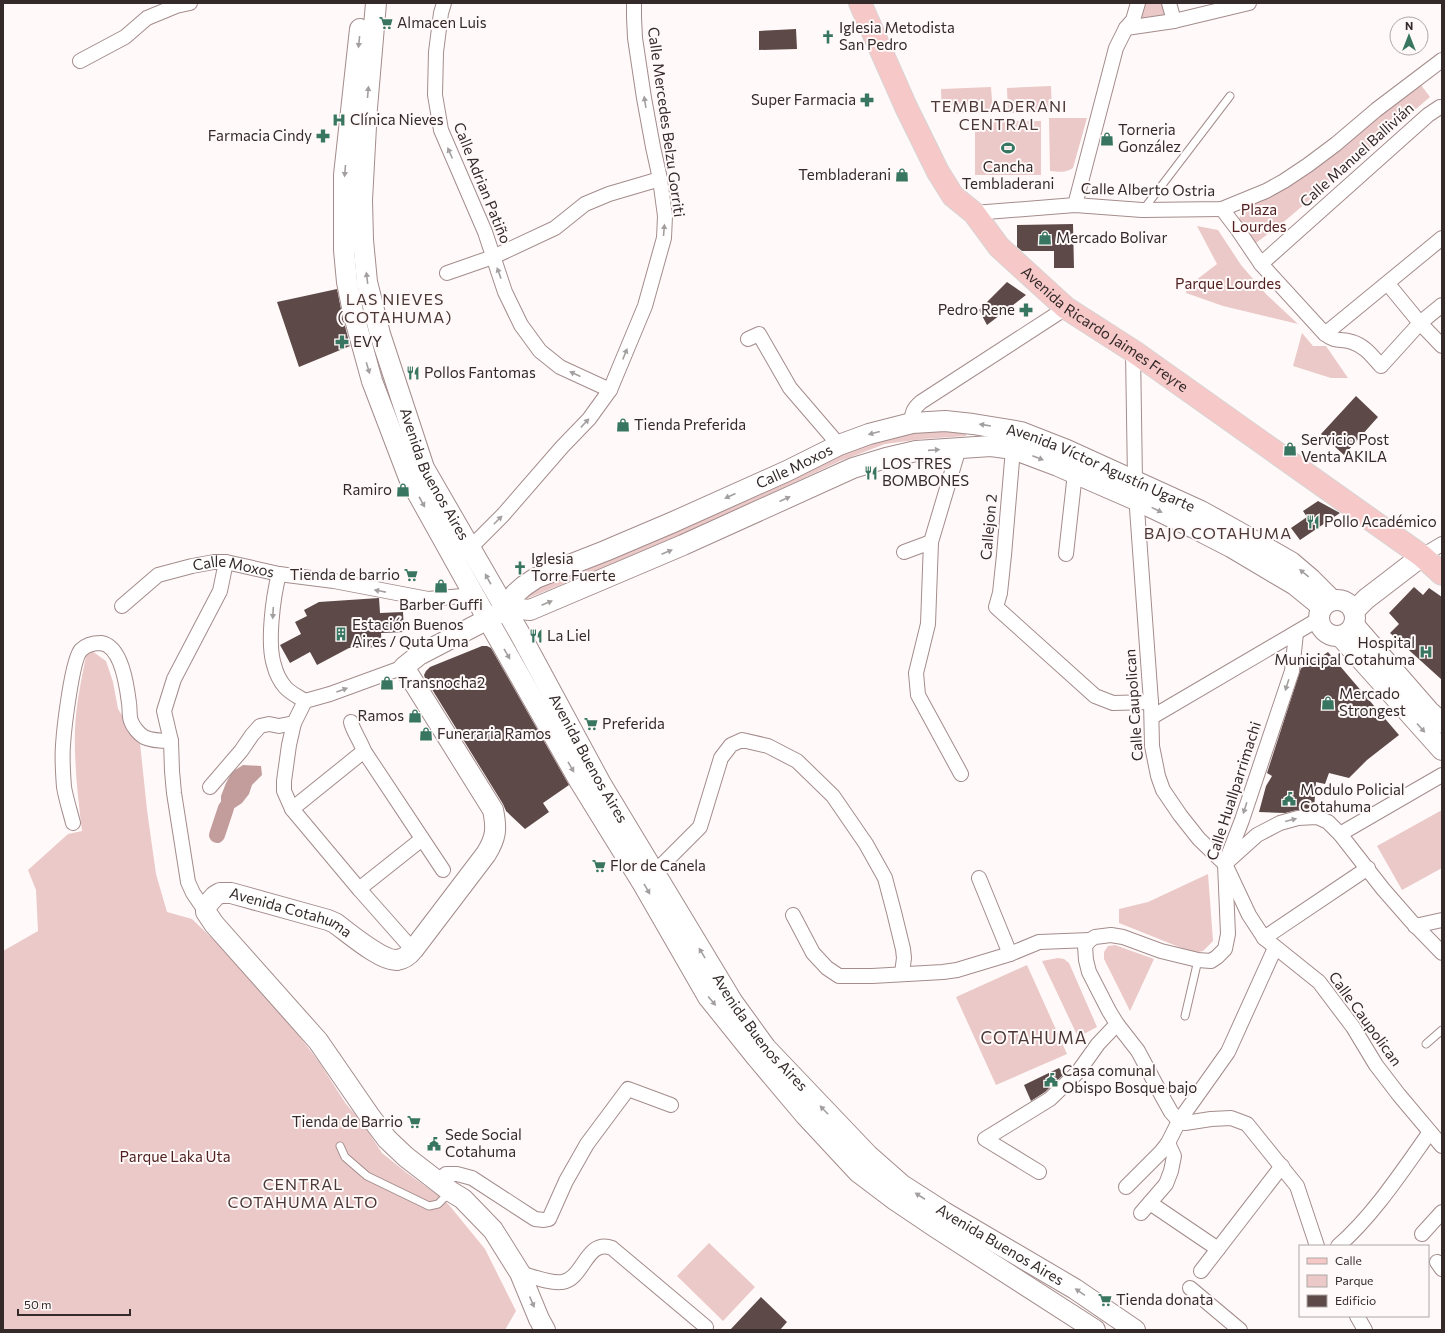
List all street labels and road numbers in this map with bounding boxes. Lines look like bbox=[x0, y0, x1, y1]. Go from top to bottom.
street label: Calle Mercedes Belzu Gorriti bbox=[645, 26, 689, 218]
street label: Calle Manuel Ballivián bbox=[1296, 98, 1417, 210]
street label: Calle Adrian Patiño bbox=[450, 119, 515, 246]
street label: Calle Alberto Ostria bbox=[1081, 179, 1215, 199]
street label: Avenida Ricardo Jaimes Freyre bbox=[1018, 262, 1192, 395]
street label: Avenida Buenos Aires bbox=[397, 405, 474, 543]
street label: Avenida Víctor Agustín Ugarte bbox=[1005, 420, 1198, 515]
street label: Calle Moxos bbox=[753, 440, 835, 492]
street label: Callejon 2 bbox=[976, 493, 1000, 561]
street label: Calle Moxos bbox=[191, 552, 277, 581]
street label: Calle Caupolican bbox=[1120, 648, 1146, 762]
street label: Avenida Buenos Aires bbox=[546, 690, 632, 826]
street label: Calle Huallparrimachi bbox=[1202, 719, 1264, 862]
street label: Avenida Cotahuma bbox=[228, 883, 356, 941]
street label: Calle Caupolican bbox=[1325, 968, 1406, 1069]
street label: Avenida Buenos Aires bbox=[709, 970, 812, 1094]
street label: Avenida Buenos Aires bbox=[933, 1199, 1068, 1289]

